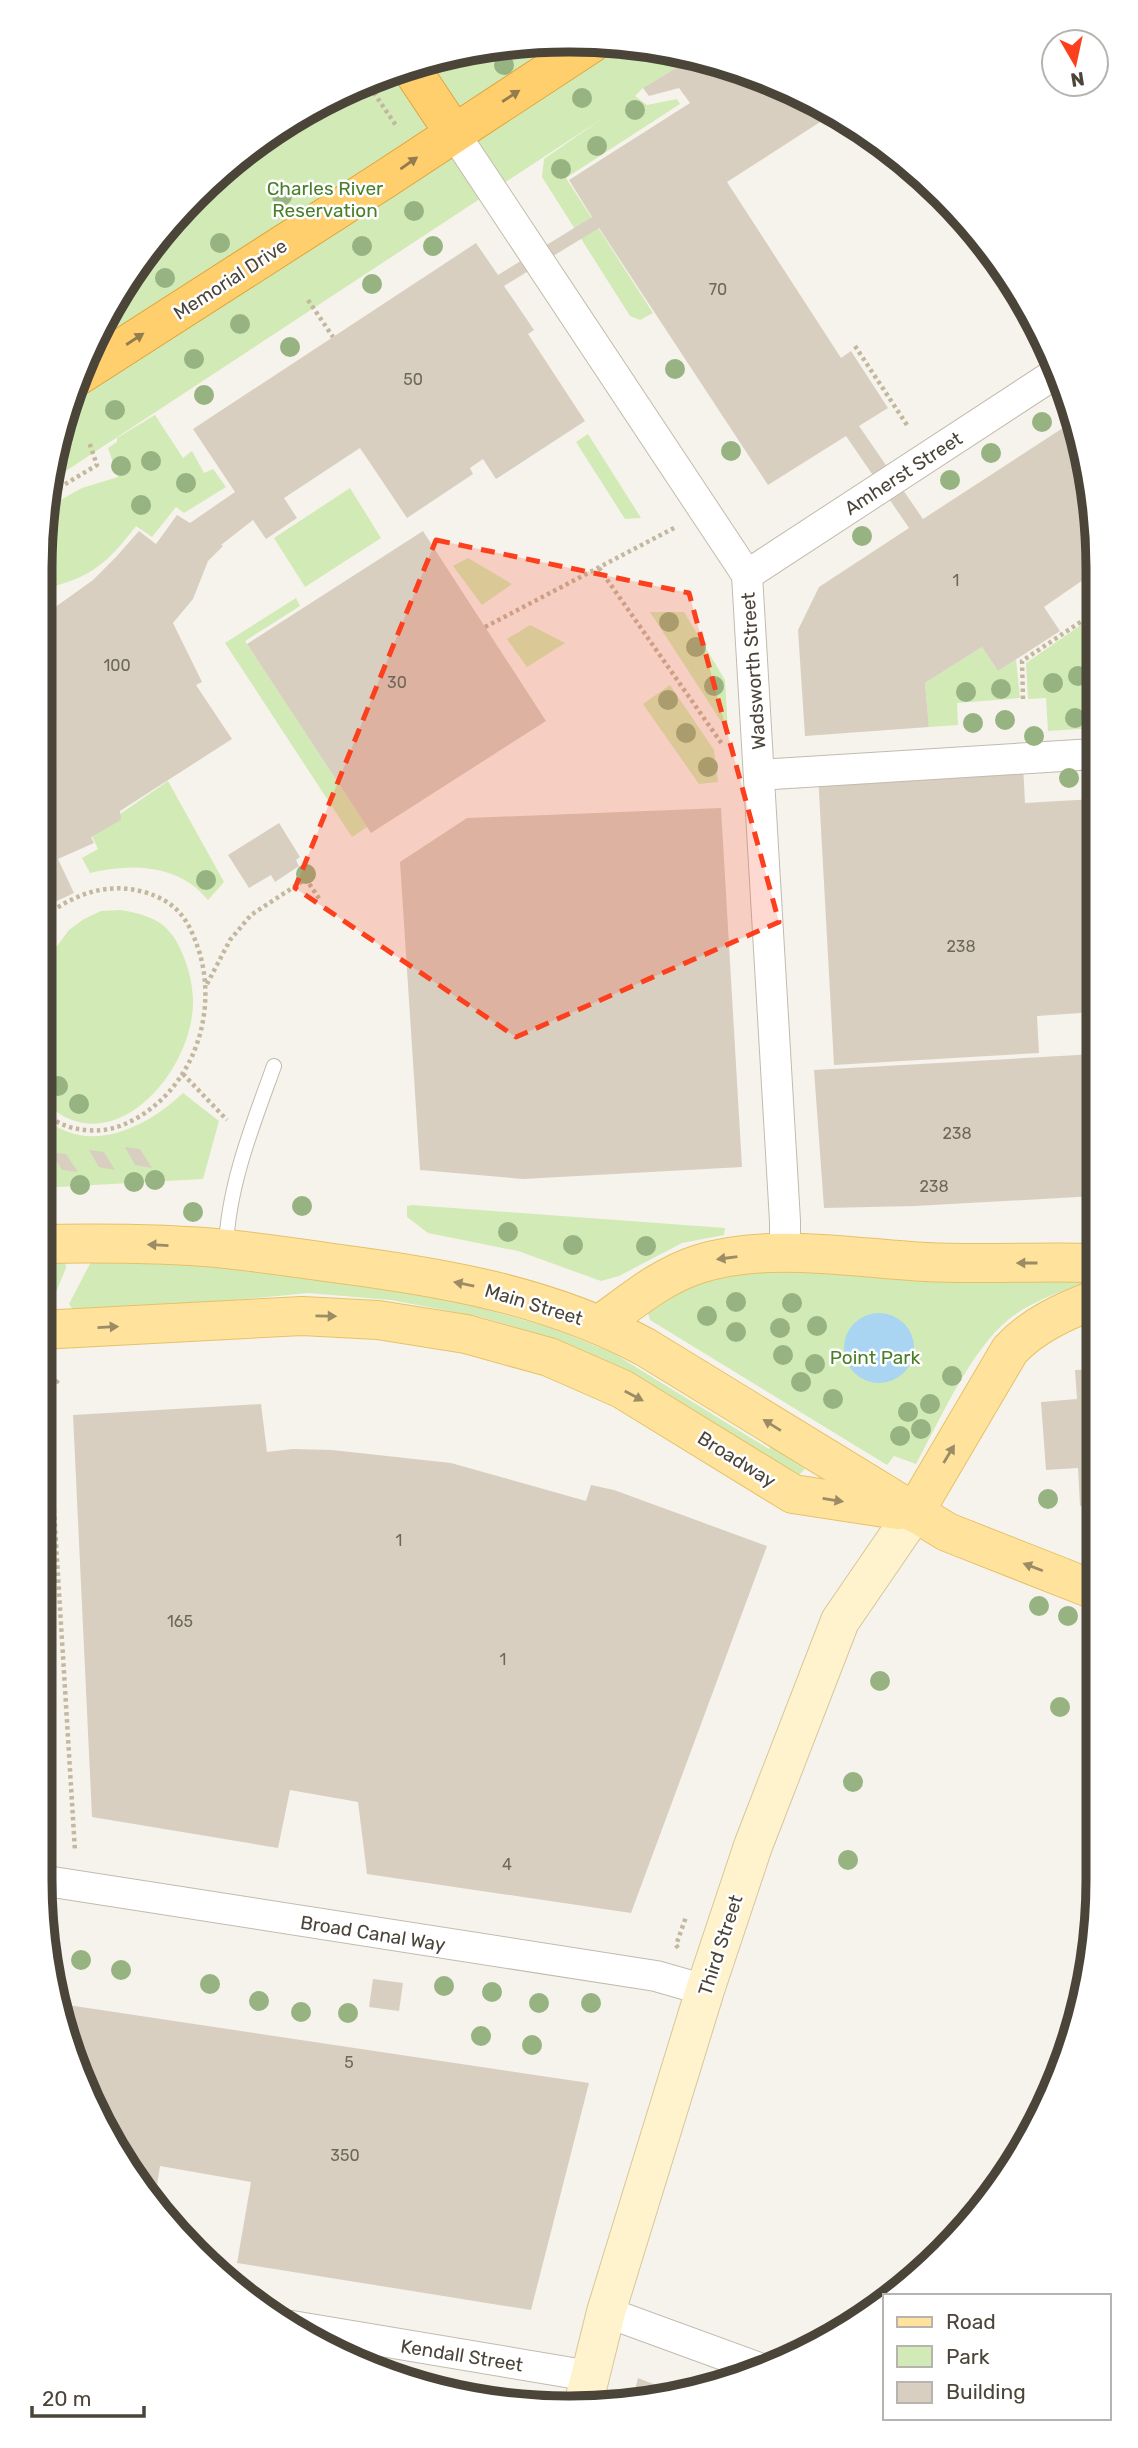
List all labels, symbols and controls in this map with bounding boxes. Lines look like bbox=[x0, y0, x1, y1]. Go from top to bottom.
north arrow bbox=[1040, 28, 1110, 98]
text: N bbox=[1069, 67, 1086, 92]
one-way arrow bbox=[502, 90, 521, 103]
one-way arrow bbox=[400, 156, 418, 170]
park label: Charles River Reservation bbox=[267, 177, 384, 222]
street label: Memorial Drive bbox=[169, 234, 291, 325]
house number: 70 bbox=[709, 280, 727, 299]
one-way arrow bbox=[125, 333, 145, 346]
house number: 50 bbox=[403, 370, 423, 389]
street label: Amherst Street bbox=[840, 427, 967, 520]
house number: 1 bbox=[953, 571, 959, 590]
street label: Wadsworth Street bbox=[736, 591, 770, 750]
house number: 100 bbox=[103, 656, 131, 675]
house number: 30 bbox=[387, 673, 407, 692]
house number: 238 bbox=[946, 937, 976, 956]
house number: 238 bbox=[942, 1124, 972, 1143]
house number: 238 bbox=[919, 1177, 949, 1196]
one-way arrow bbox=[147, 1240, 169, 1251]
one-way arrow bbox=[716, 1253, 738, 1264]
one-way arrow bbox=[1016, 1257, 1038, 1269]
one-way arrow bbox=[453, 1278, 475, 1289]
street label: Main Street bbox=[482, 1279, 586, 1330]
one-way arrow bbox=[316, 1310, 338, 1322]
one-way arrow bbox=[98, 1321, 120, 1332]
park label: Point Park bbox=[830, 1346, 920, 1369]
one-way arrow bbox=[624, 1390, 644, 1402]
one-way arrow bbox=[763, 1419, 782, 1432]
street label: Broadway bbox=[693, 1426, 780, 1493]
one-way arrow bbox=[942, 1444, 954, 1464]
one-way arrow bbox=[822, 1495, 844, 1506]
house number: 1 bbox=[396, 1531, 402, 1550]
one-way arrow bbox=[1022, 1561, 1043, 1572]
house number: 165 bbox=[167, 1612, 193, 1631]
house number: 1 bbox=[500, 1650, 506, 1669]
house number: 4 bbox=[502, 1855, 512, 1874]
street label: Third Street bbox=[693, 1891, 748, 1998]
street label: Broad Canal Way bbox=[299, 1911, 447, 1956]
house number: 5 bbox=[344, 2053, 354, 2072]
house number: 350 bbox=[330, 2146, 360, 2165]
legend bbox=[883, 2294, 1110, 2420]
text: Road bbox=[946, 2309, 996, 2334]
street label: Kendall Street bbox=[399, 2334, 525, 2377]
text: Park bbox=[946, 2344, 990, 2369]
scale bar bbox=[32, 2374, 144, 2418]
text: Building bbox=[946, 2379, 1026, 2404]
text: 20 m bbox=[42, 2386, 91, 2411]

